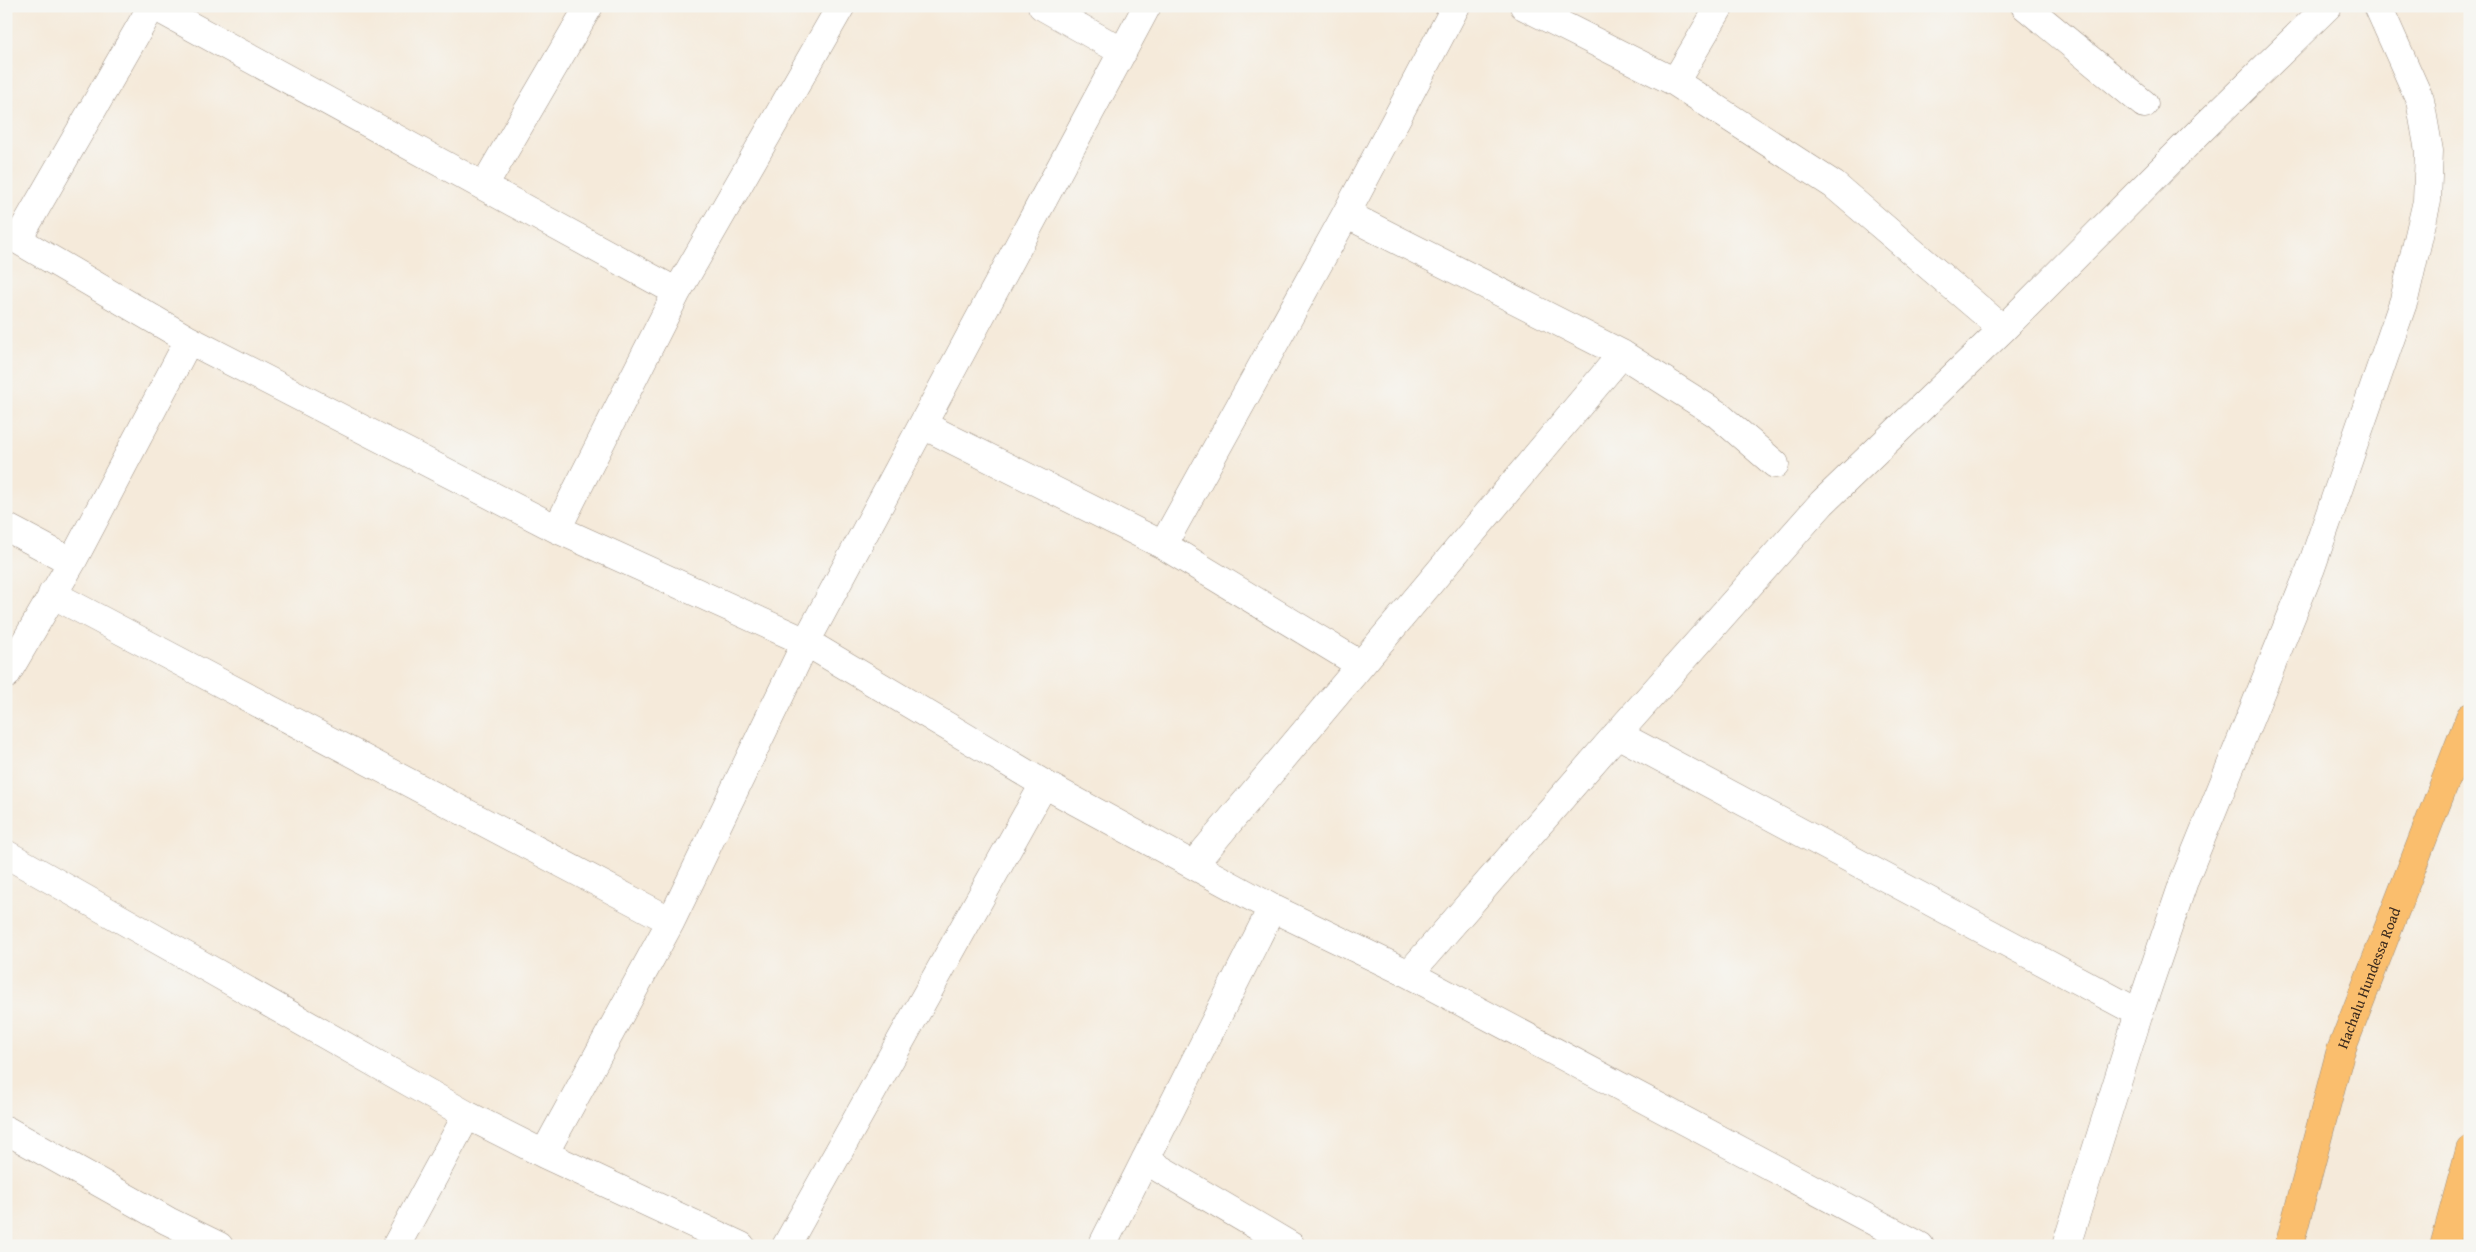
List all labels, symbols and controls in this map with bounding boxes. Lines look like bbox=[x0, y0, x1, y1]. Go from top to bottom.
street label: Hachalu Hundessa Road bbox=[2332, 904, 2405, 1052]

